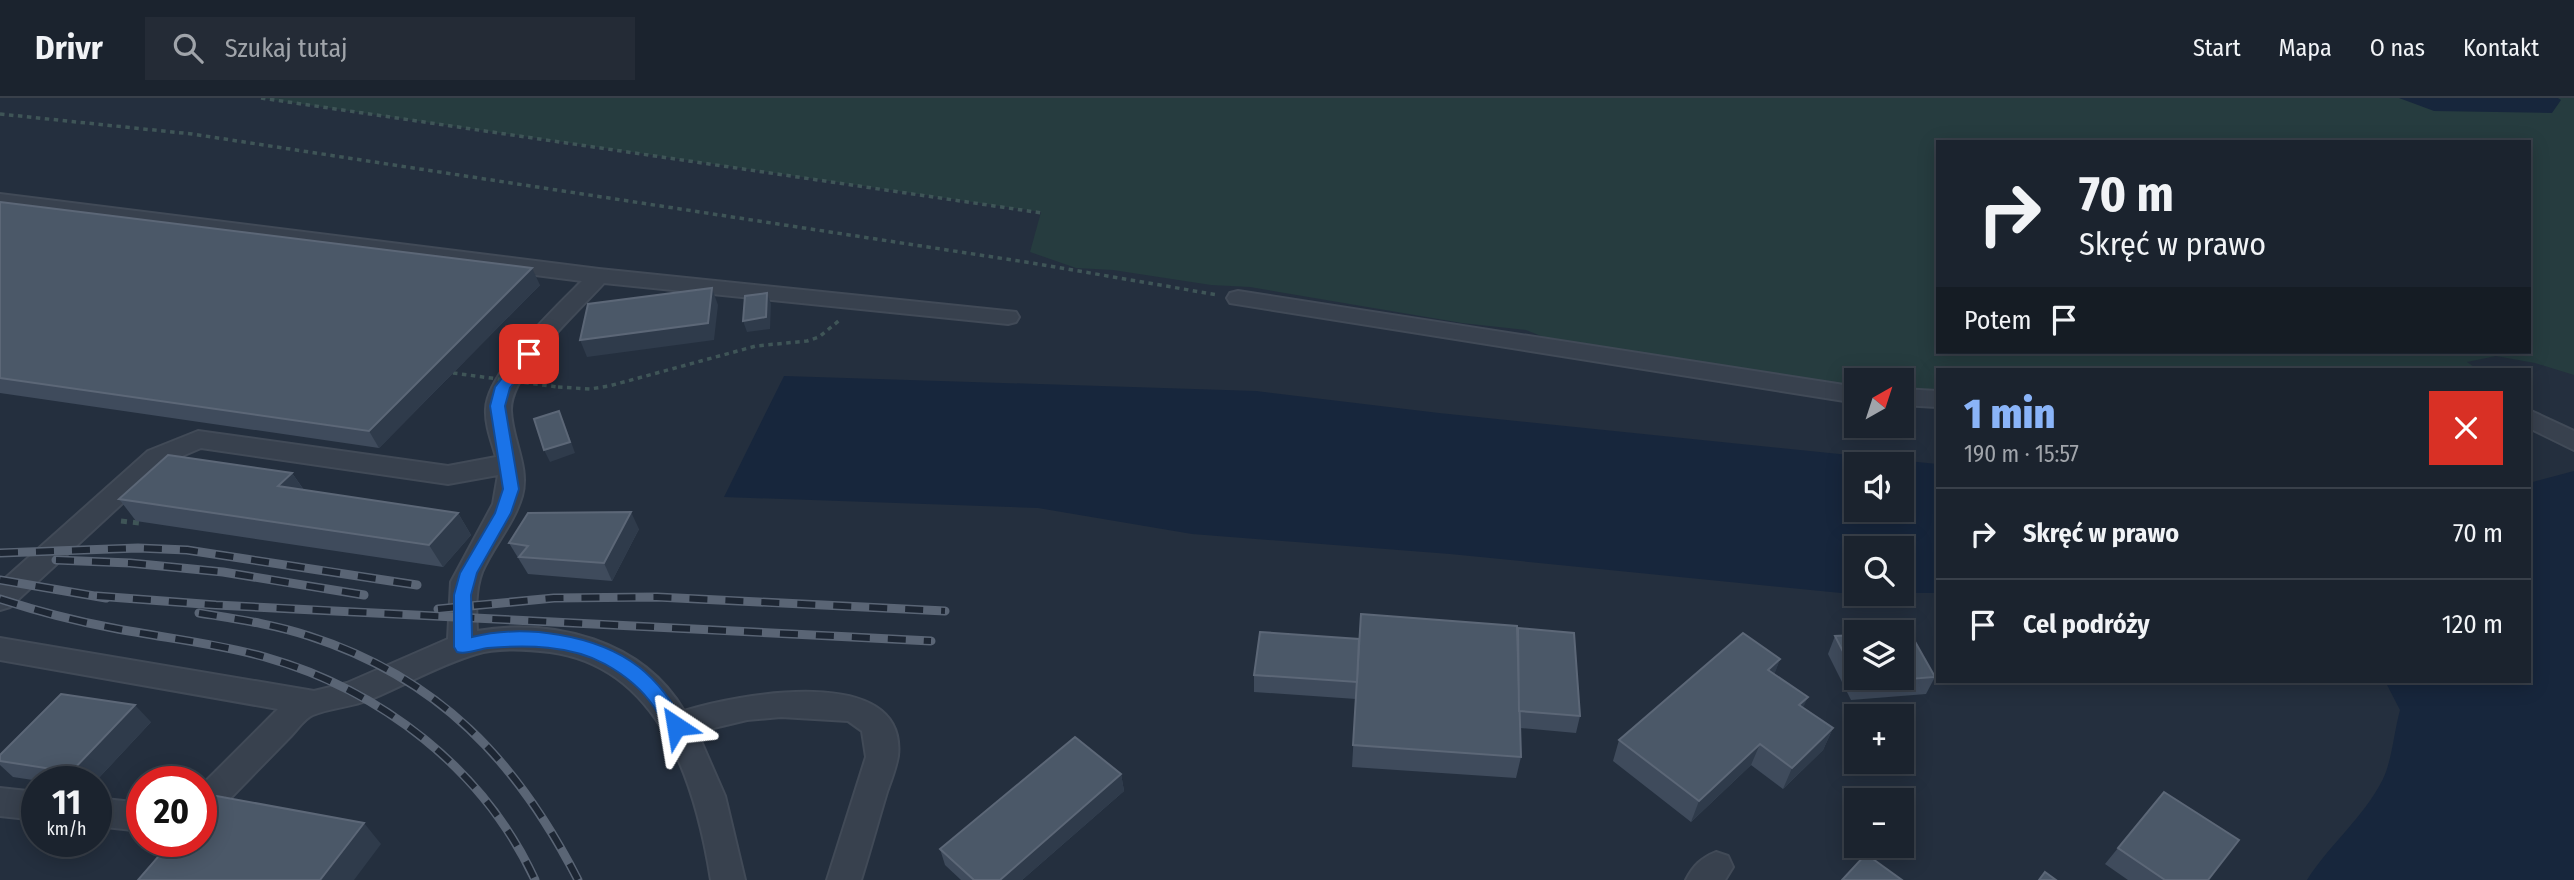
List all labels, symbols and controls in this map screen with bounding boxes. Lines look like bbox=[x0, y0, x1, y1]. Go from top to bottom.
search box bbox=[145, 17, 635, 80]
text: Drivr bbox=[35, 28, 103, 68]
icon: search bbox=[169, 29, 207, 67]
text: Szukaj tutaj bbox=[225, 33, 347, 64]
text: Start bbox=[2193, 34, 2241, 62]
text: Mapa bbox=[2279, 34, 2332, 62]
text: O nas bbox=[2370, 34, 2425, 62]
text: Kontakt bbox=[2463, 34, 2539, 62]
text: 70 m bbox=[2079, 165, 2174, 224]
icon: right bbox=[1964, 168, 2055, 259]
text: Skręć w prawo bbox=[2079, 225, 2266, 263]
icon: arrive bbox=[2045, 301, 2083, 339]
text: Potem bbox=[1964, 305, 2031, 336]
pin bbox=[499, 324, 559, 384]
icon: arrive bbox=[510, 335, 548, 373]
north arrow bbox=[1844, 368, 1914, 438]
map controls bbox=[1844, 368, 1914, 858]
text: 1 min bbox=[1964, 389, 2055, 439]
button: close bbox=[2429, 391, 2503, 465]
text: 190 m · 15:57 bbox=[1964, 440, 2079, 468]
button: sound bbox=[1844, 452, 1914, 522]
icon: right bbox=[1964, 515, 2002, 553]
text: Skręć w prawo bbox=[2023, 518, 2179, 549]
text: 70 m bbox=[2453, 518, 2503, 549]
button: search bbox=[1844, 536, 1914, 606]
icon: arrive bbox=[1964, 606, 2002, 644]
text: Cel podróży bbox=[2023, 609, 2150, 640]
text: 120 m bbox=[2442, 609, 2503, 640]
button: layers bbox=[1844, 620, 1914, 690]
position arrow bbox=[639, 689, 713, 763]
button: + bbox=[1844, 704, 1914, 774]
speed limit sign: 20 bbox=[126, 766, 217, 857]
text: 11 bbox=[52, 781, 81, 823]
button: − bbox=[1844, 788, 1914, 858]
text: km/h bbox=[46, 818, 87, 840]

